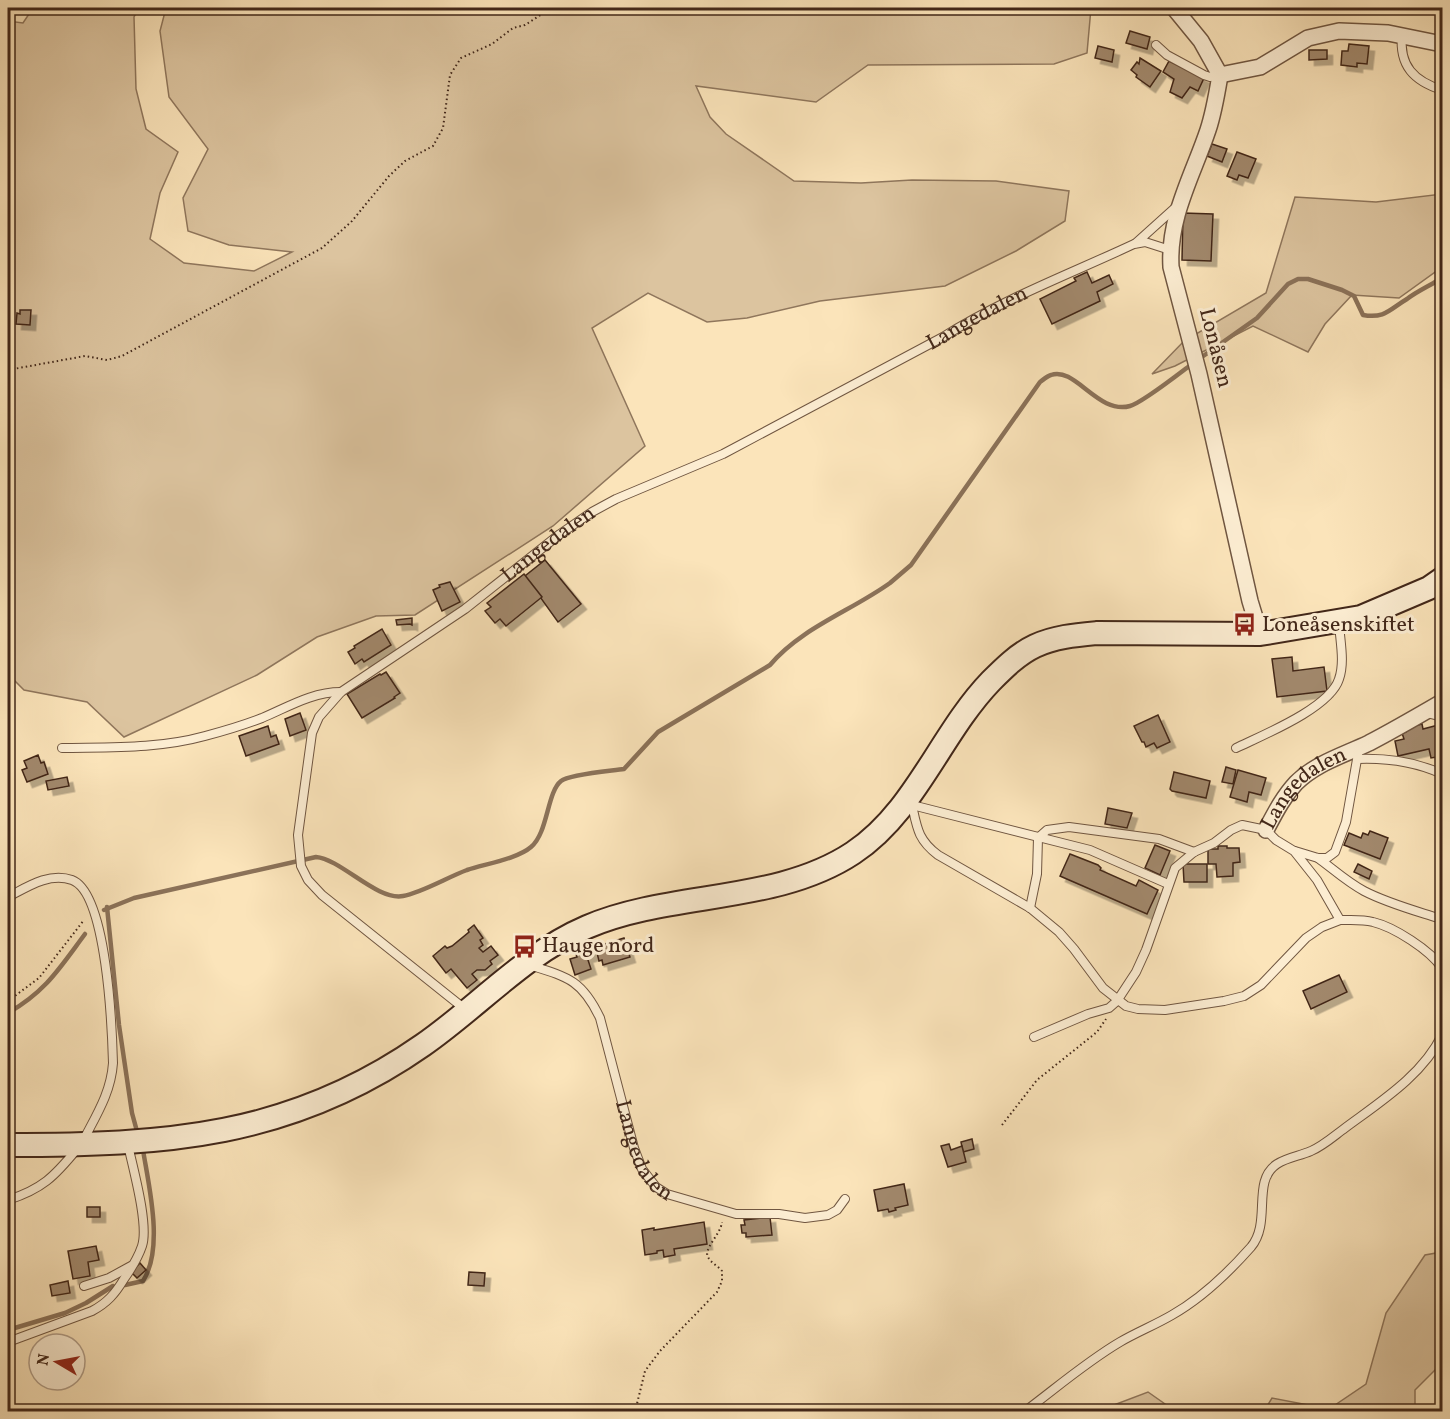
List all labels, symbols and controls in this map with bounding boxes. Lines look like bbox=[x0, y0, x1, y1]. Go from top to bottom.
street label: Langedalen bbox=[921, 278, 1033, 359]
street label: Lonåsen bbox=[1190, 305, 1240, 391]
street label: Langedalen bbox=[494, 498, 602, 590]
place label: Loneåsenskiftet bbox=[1262, 610, 1415, 641]
bus stop icon: Loneåsenskiftet bbox=[1231, 612, 1257, 638]
street label: Langedalen bbox=[1253, 739, 1352, 835]
place label: Hauge nord bbox=[542, 931, 654, 962]
bus stop icon: Hauge nord bbox=[511, 933, 537, 959]
street label: Langedalen bbox=[607, 1097, 679, 1209]
north arrow bbox=[27, 1332, 87, 1392]
text: N bbox=[32, 1352, 56, 1367]

